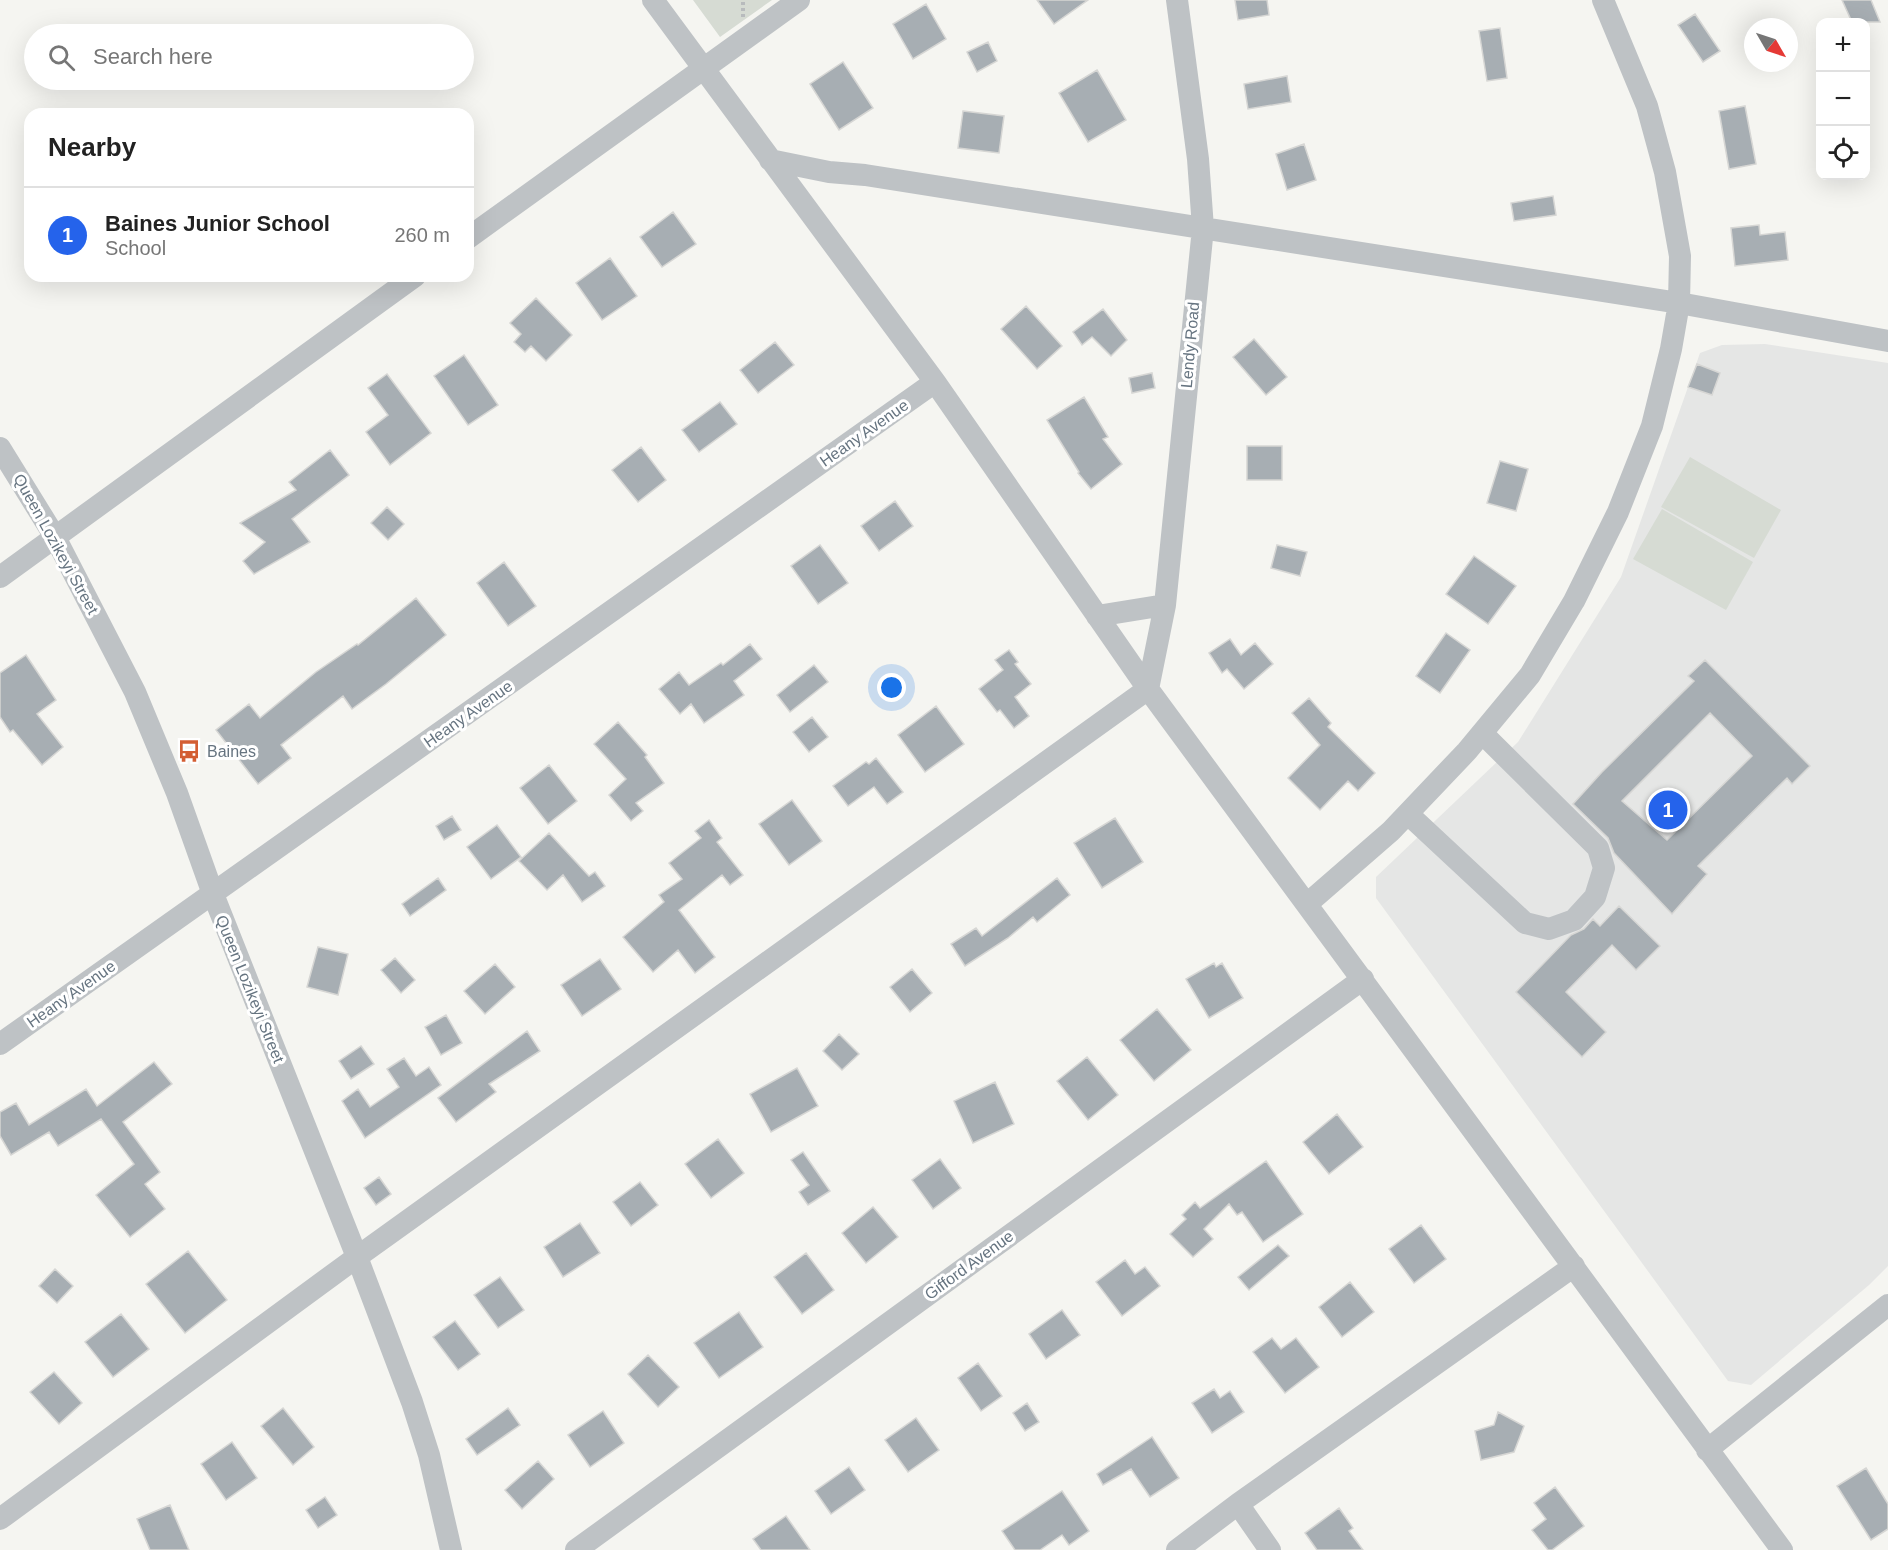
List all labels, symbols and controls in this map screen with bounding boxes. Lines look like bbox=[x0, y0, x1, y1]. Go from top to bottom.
north arrow bbox=[1744, 18, 1798, 72]
map controls bbox=[1816, 18, 1870, 180]
button: + bbox=[1816, 18, 1870, 72]
search box bbox=[24, 24, 474, 90]
icon: search bbox=[45, 41, 78, 74]
text: Search here bbox=[93, 44, 213, 69]
button: − bbox=[1816, 72, 1870, 126]
button: locate bbox=[1816, 126, 1870, 180]
text: Nearby bbox=[48, 132, 136, 162]
text: Baines Junior School bbox=[105, 211, 330, 236]
text: 1 bbox=[62, 224, 73, 246]
text: 260 m bbox=[394, 224, 450, 246]
text: School bbox=[105, 237, 166, 259]
street label: Lendy Road bbox=[1178, 301, 1202, 389]
street label: Heany Avenue bbox=[817, 396, 911, 470]
street label: Queen Lozikeyi Street bbox=[10, 471, 102, 617]
your location bbox=[877, 673, 906, 702]
street label: Heany Avenue bbox=[421, 677, 515, 751]
bus stop icon: Baines bbox=[176, 738, 202, 764]
place label: Baines bbox=[207, 743, 256, 760]
pin: 1 bbox=[1648, 788, 1688, 832]
street label: Queen Lozikeyi Street bbox=[213, 913, 288, 1066]
street label: Heany Avenue bbox=[24, 957, 118, 1031]
street label: Gifford Avenue bbox=[921, 1227, 1017, 1303]

